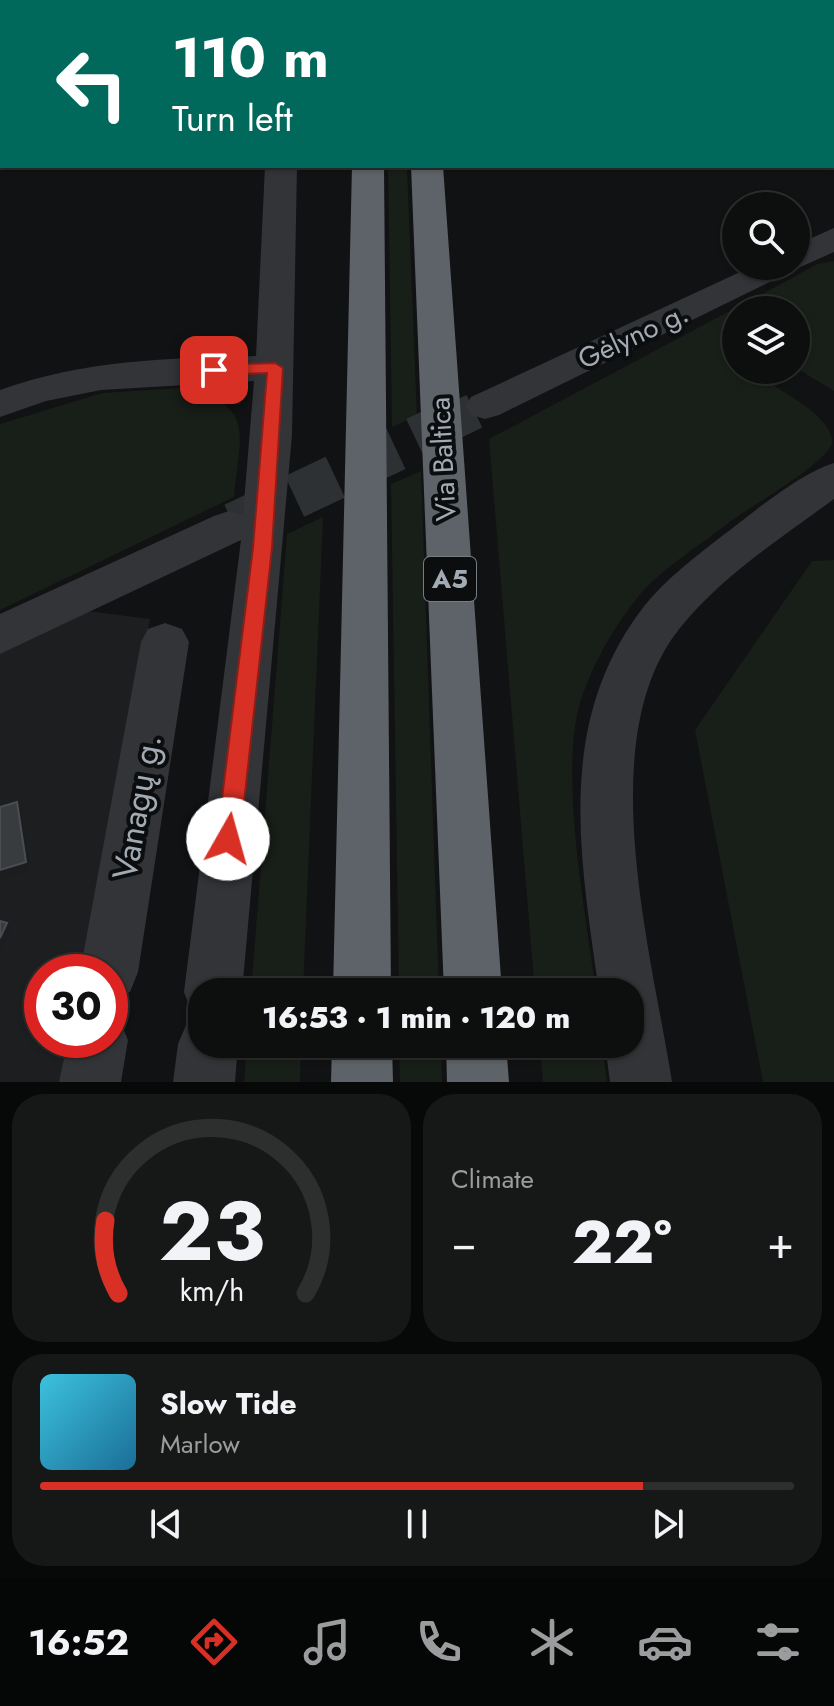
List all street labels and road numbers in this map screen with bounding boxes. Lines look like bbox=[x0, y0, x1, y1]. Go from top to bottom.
street label: Gėlyno g. bbox=[571, 293, 695, 379]
street label: Via Baltica bbox=[419, 396, 467, 522]
road number: A5 bbox=[424, 557, 476, 601]
street label: Vanagų g. bbox=[100, 731, 174, 883]

